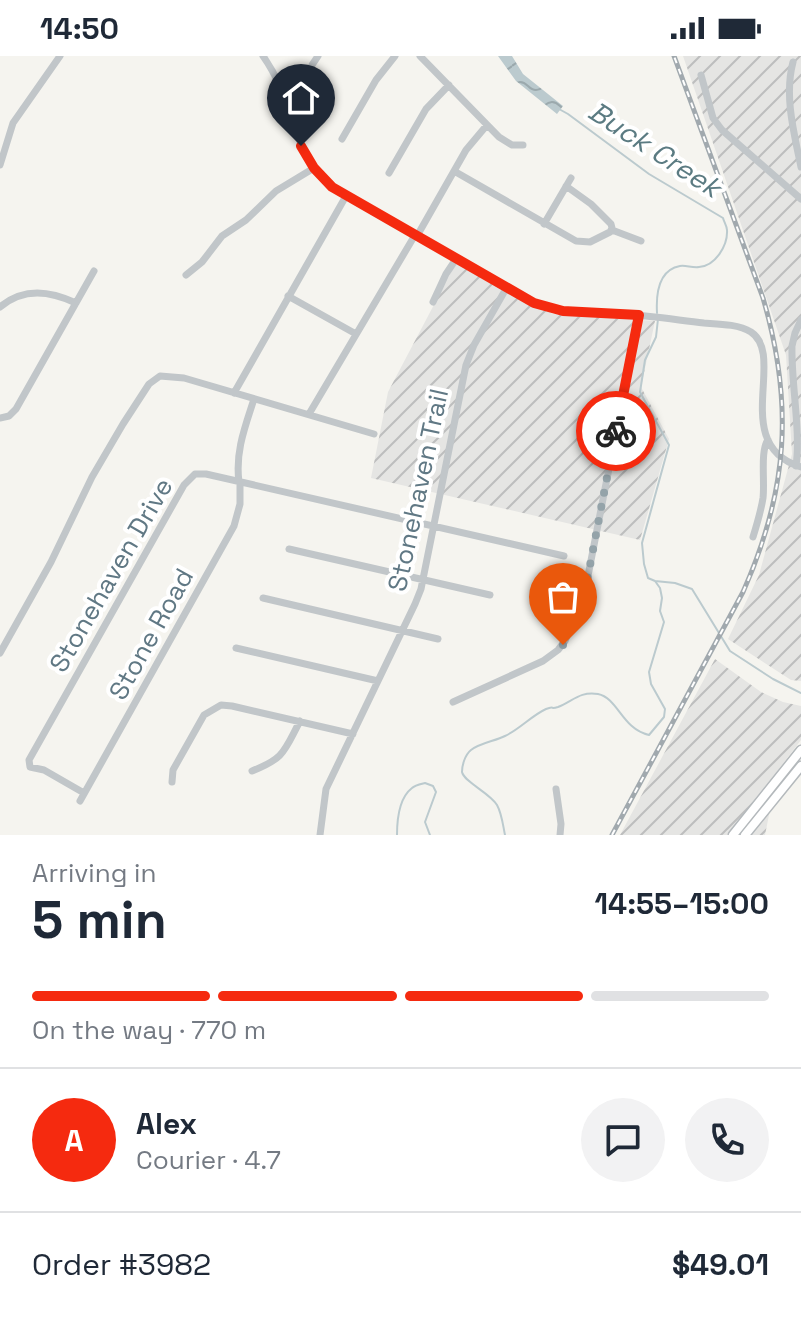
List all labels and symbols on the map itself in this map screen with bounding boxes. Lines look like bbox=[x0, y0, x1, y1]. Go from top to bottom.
pin bbox=[267, 64, 335, 146]
water label: Buck Creek bbox=[582, 93, 731, 207]
street label: Stonehaven Trail bbox=[380, 386, 456, 594]
courier bbox=[576, 391, 656, 471]
street label: Stonehaven Drive bbox=[42, 472, 180, 678]
street label: Stone Road bbox=[101, 562, 201, 706]
pin bbox=[529, 563, 597, 645]

